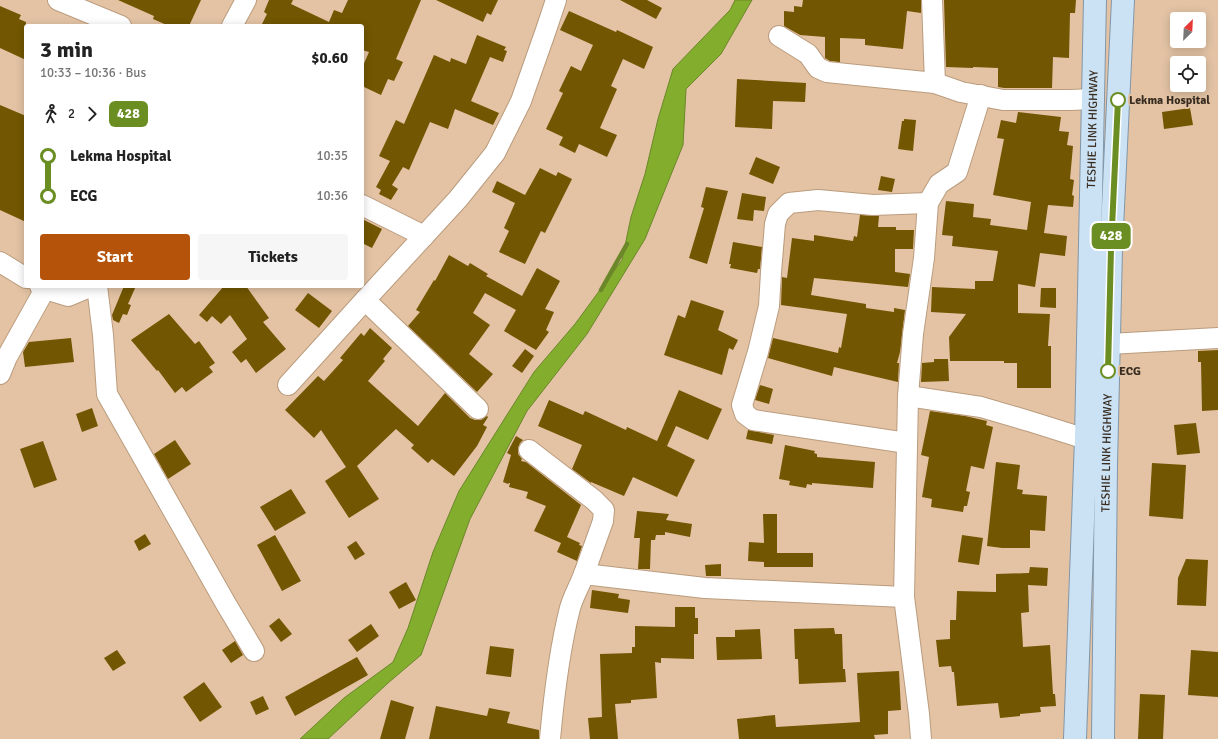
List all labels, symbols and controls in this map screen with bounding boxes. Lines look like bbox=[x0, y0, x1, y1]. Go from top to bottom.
north arrow bbox=[1170, 12, 1206, 48]
map controls bbox=[1170, 12, 1206, 92]
text: 3 min bbox=[40, 36, 93, 63]
text: $0.60 bbox=[311, 49, 348, 67]
button: locate bbox=[1170, 56, 1206, 92]
text: 10:33 – 10:36 · Bus bbox=[40, 65, 146, 81]
street label: TESHIE LINK HIGHWAY bbox=[1084, 70, 1101, 189]
marker: Lekma Hospital bbox=[1110, 92, 1126, 108]
place label: Lekma Hospital bbox=[1129, 93, 1210, 108]
icon: walk bbox=[40, 103, 62, 125]
icon: forward bbox=[81, 103, 103, 125]
text: 428 bbox=[117, 105, 140, 122]
text: 2 bbox=[68, 106, 75, 122]
text: Lekma Hospital bbox=[70, 147, 171, 165]
text: 10:35 bbox=[316, 148, 348, 164]
text: ECG bbox=[70, 187, 97, 205]
text: 10:36 bbox=[316, 188, 348, 204]
line badge: 428 bbox=[1088, 223, 1134, 249]
text: 428 bbox=[1100, 227, 1122, 244]
button: Start bbox=[40, 234, 190, 280]
button: Tickets bbox=[198, 234, 348, 280]
marker: ECG bbox=[1100, 363, 1116, 379]
place label: ECG bbox=[1119, 364, 1141, 379]
street label: TESHIE LINK HIGHWAY bbox=[1098, 394, 1115, 512]

